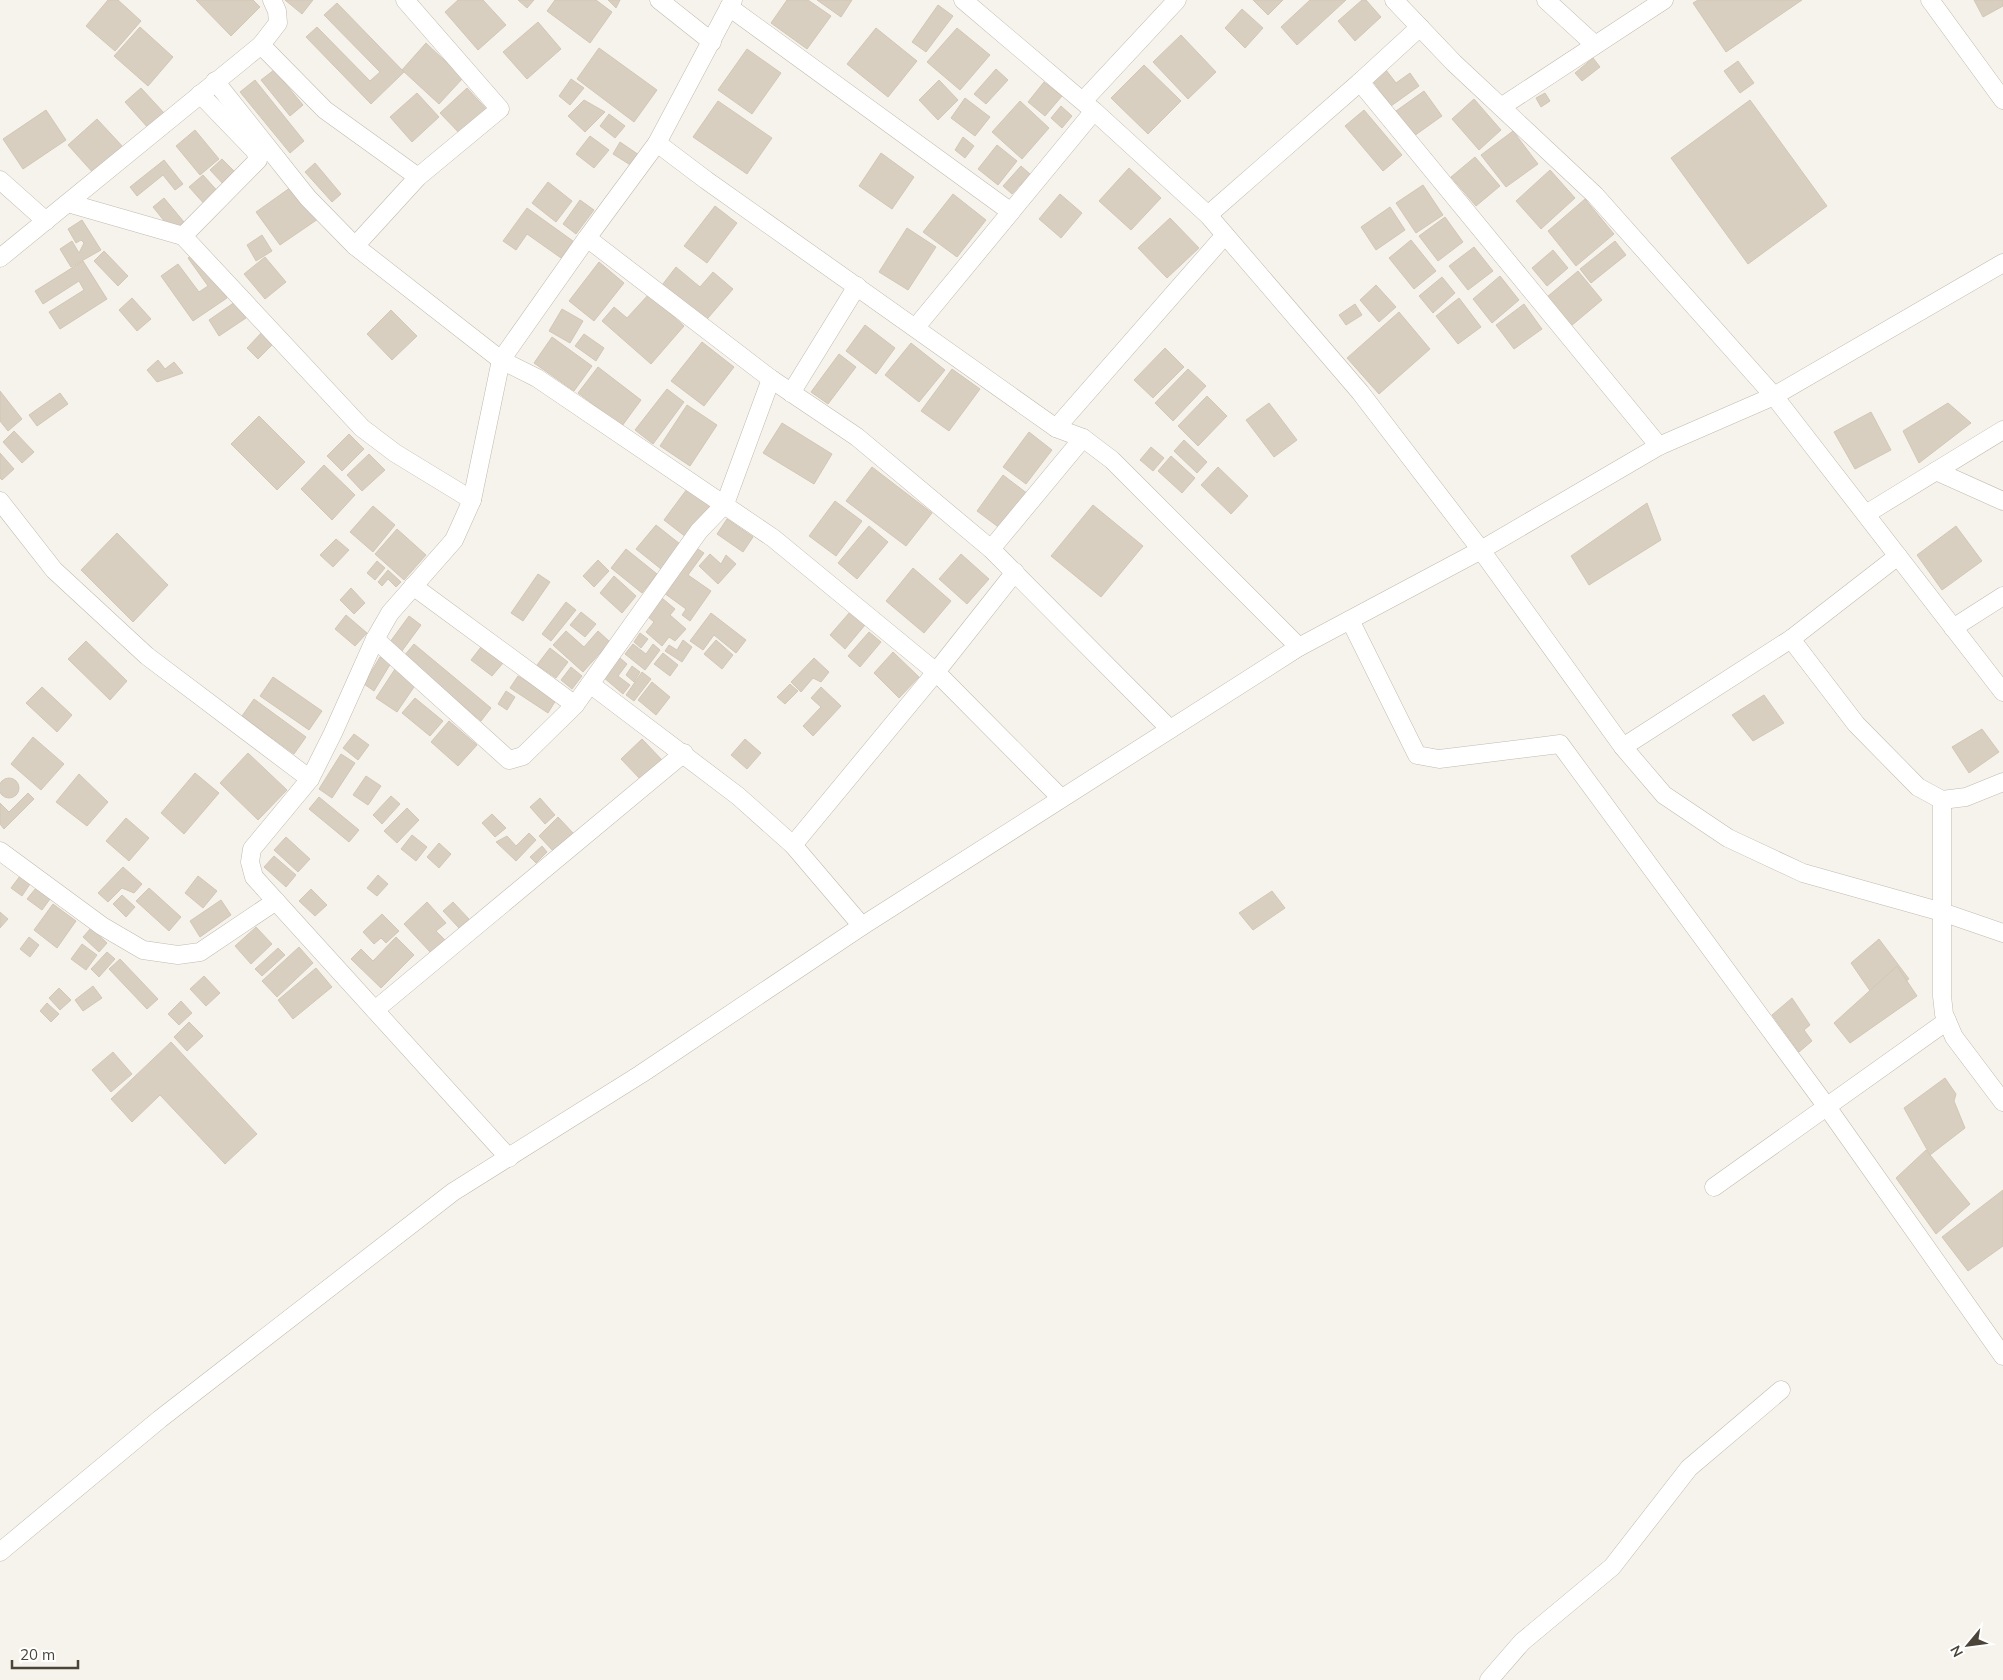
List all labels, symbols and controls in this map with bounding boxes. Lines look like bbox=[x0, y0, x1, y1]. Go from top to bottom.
north arrow bbox=[1943, 1620, 1993, 1670]
scale bar bbox=[12, 1638, 79, 1670]
text: N bbox=[1946, 1642, 1967, 1660]
text: 20 m bbox=[20, 1645, 55, 1664]

